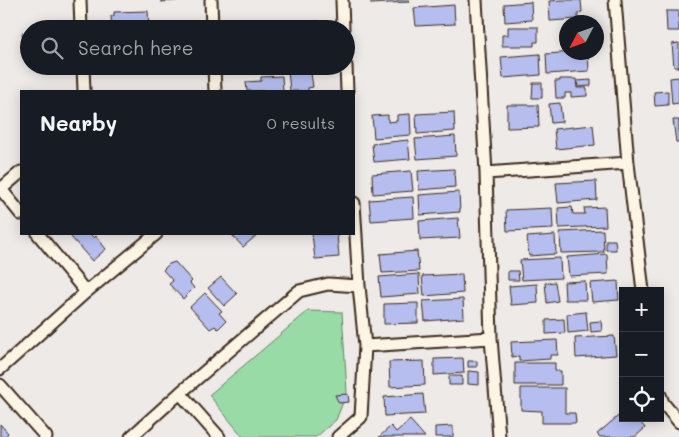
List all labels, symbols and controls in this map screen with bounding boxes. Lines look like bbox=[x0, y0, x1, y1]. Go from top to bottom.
north arrow bbox=[559, 15, 604, 60]
search box bbox=[20, 20, 355, 75]
icon: search bbox=[38, 34, 66, 62]
text: Search here bbox=[78, 35, 194, 60]
text: Nearby bbox=[40, 109, 117, 136]
text: 0 results bbox=[267, 112, 335, 133]
map controls bbox=[619, 287, 664, 422]
button: + bbox=[619, 287, 664, 332]
button: − bbox=[619, 332, 664, 377]
button: locate bbox=[619, 377, 664, 422]

